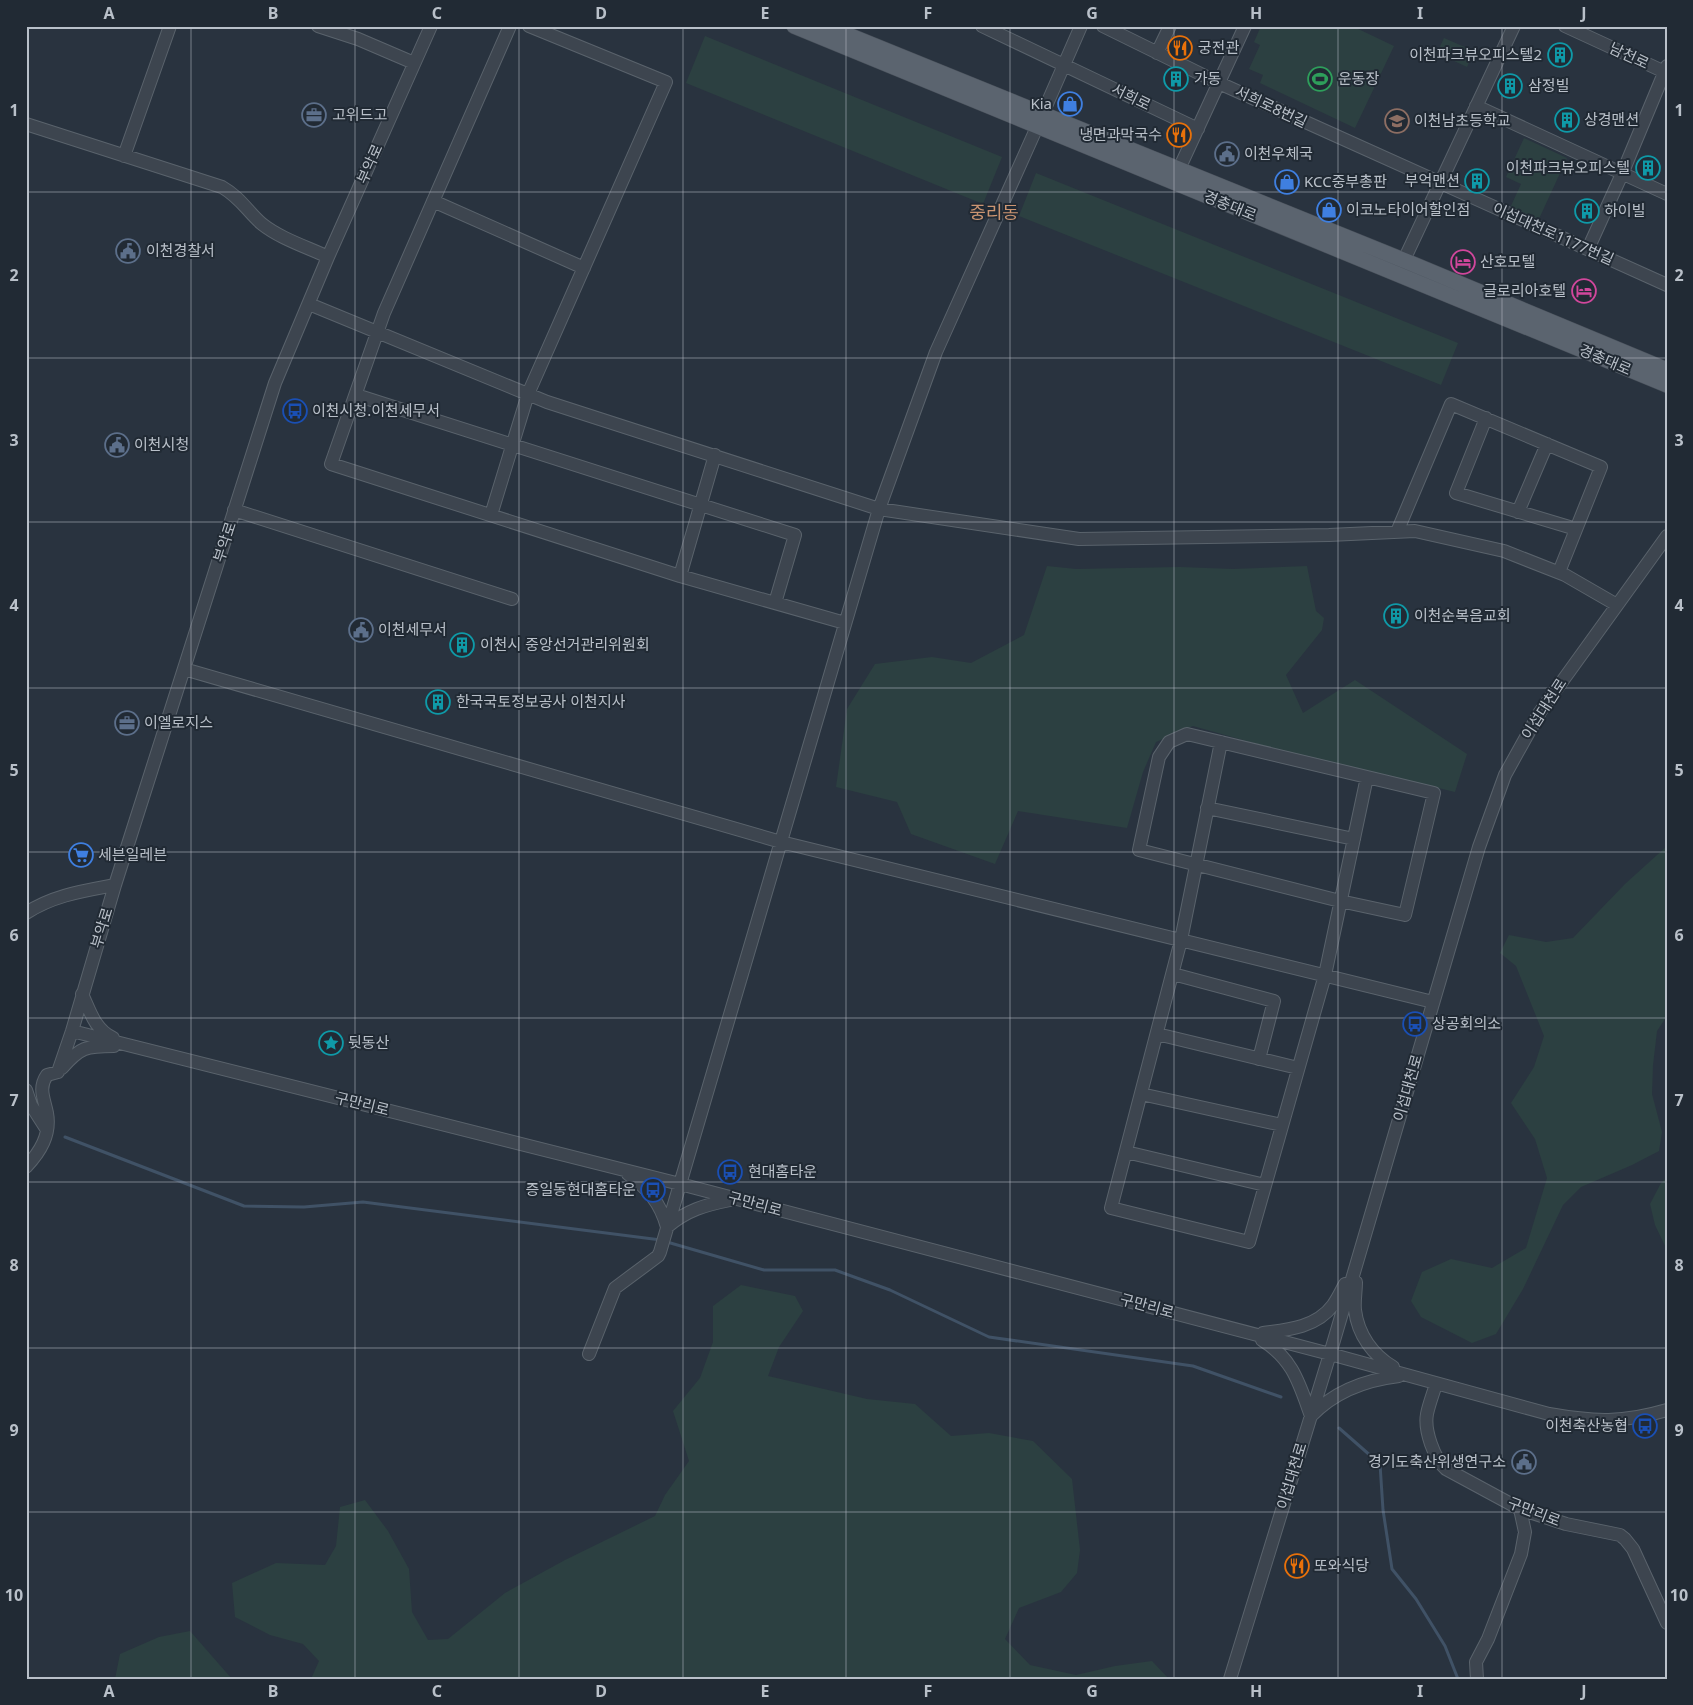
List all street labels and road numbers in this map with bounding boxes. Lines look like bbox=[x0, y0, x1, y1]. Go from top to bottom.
street label: 남천로 bbox=[1606, 37, 1652, 73]
street label: 서희로 bbox=[1108, 78, 1154, 114]
street label: 서희로8번길 bbox=[1232, 81, 1311, 132]
street label: 부악로 bbox=[352, 141, 387, 187]
street label: 경충대로 bbox=[1201, 185, 1260, 225]
street label: 이섭대천로1177번길 bbox=[1490, 197, 1617, 269]
street label: 경충대로 bbox=[1576, 339, 1635, 379]
street label: 부악로 bbox=[208, 519, 240, 564]
street label: 이섭대천로 bbox=[1516, 674, 1570, 743]
street label: 부악로 bbox=[85, 905, 117, 950]
street label: 이섭대천로 bbox=[1388, 1052, 1426, 1124]
street label: 구만리로 bbox=[333, 1087, 391, 1119]
street label: 구만리로 bbox=[726, 1186, 785, 1220]
street label: 구만리로 bbox=[1118, 1288, 1177, 1322]
street label: 이섭대천로 bbox=[1271, 1440, 1311, 1512]
street label: 구만리로 bbox=[1505, 1492, 1564, 1530]

